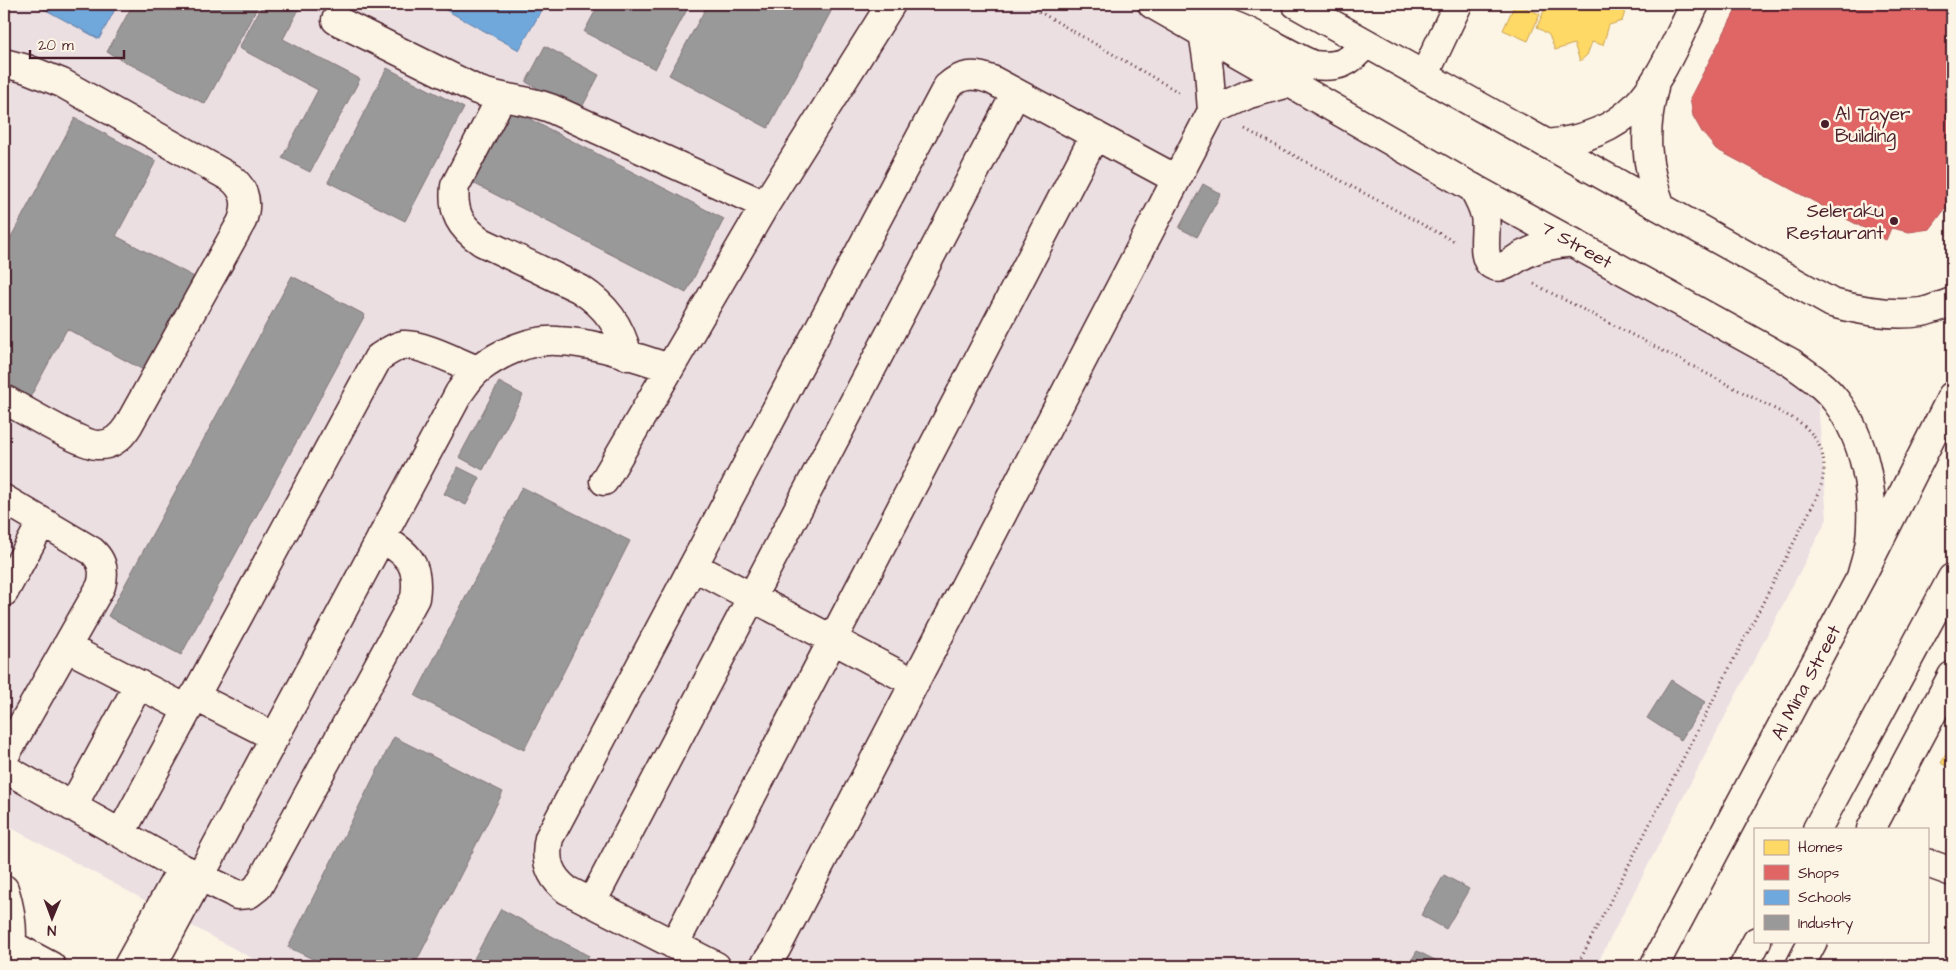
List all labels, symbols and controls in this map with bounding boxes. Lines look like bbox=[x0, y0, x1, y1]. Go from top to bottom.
scale bar bbox=[30, 28, 124, 60]
text: 20 m bbox=[38, 35, 74, 56]
place label: Al Tayer Building bbox=[1835, 101, 1911, 151]
marker: Al Tayer Building bbox=[1819, 118, 1831, 130]
place label: Seleraku Restaurant bbox=[1786, 198, 1884, 247]
street label: 7 Street bbox=[1536, 215, 1617, 276]
marker: Seleraku Restaurant bbox=[1888, 215, 1900, 227]
street label: Al Mina Street bbox=[1765, 620, 1848, 745]
legend bbox=[1754, 828, 1928, 942]
text: Homes bbox=[1798, 837, 1843, 858]
text: Shops bbox=[1798, 863, 1840, 884]
text: Schools bbox=[1798, 887, 1852, 908]
north arrow bbox=[28, 892, 78, 942]
text: Industry bbox=[1798, 913, 1853, 935]
text: N bbox=[47, 920, 56, 940]

